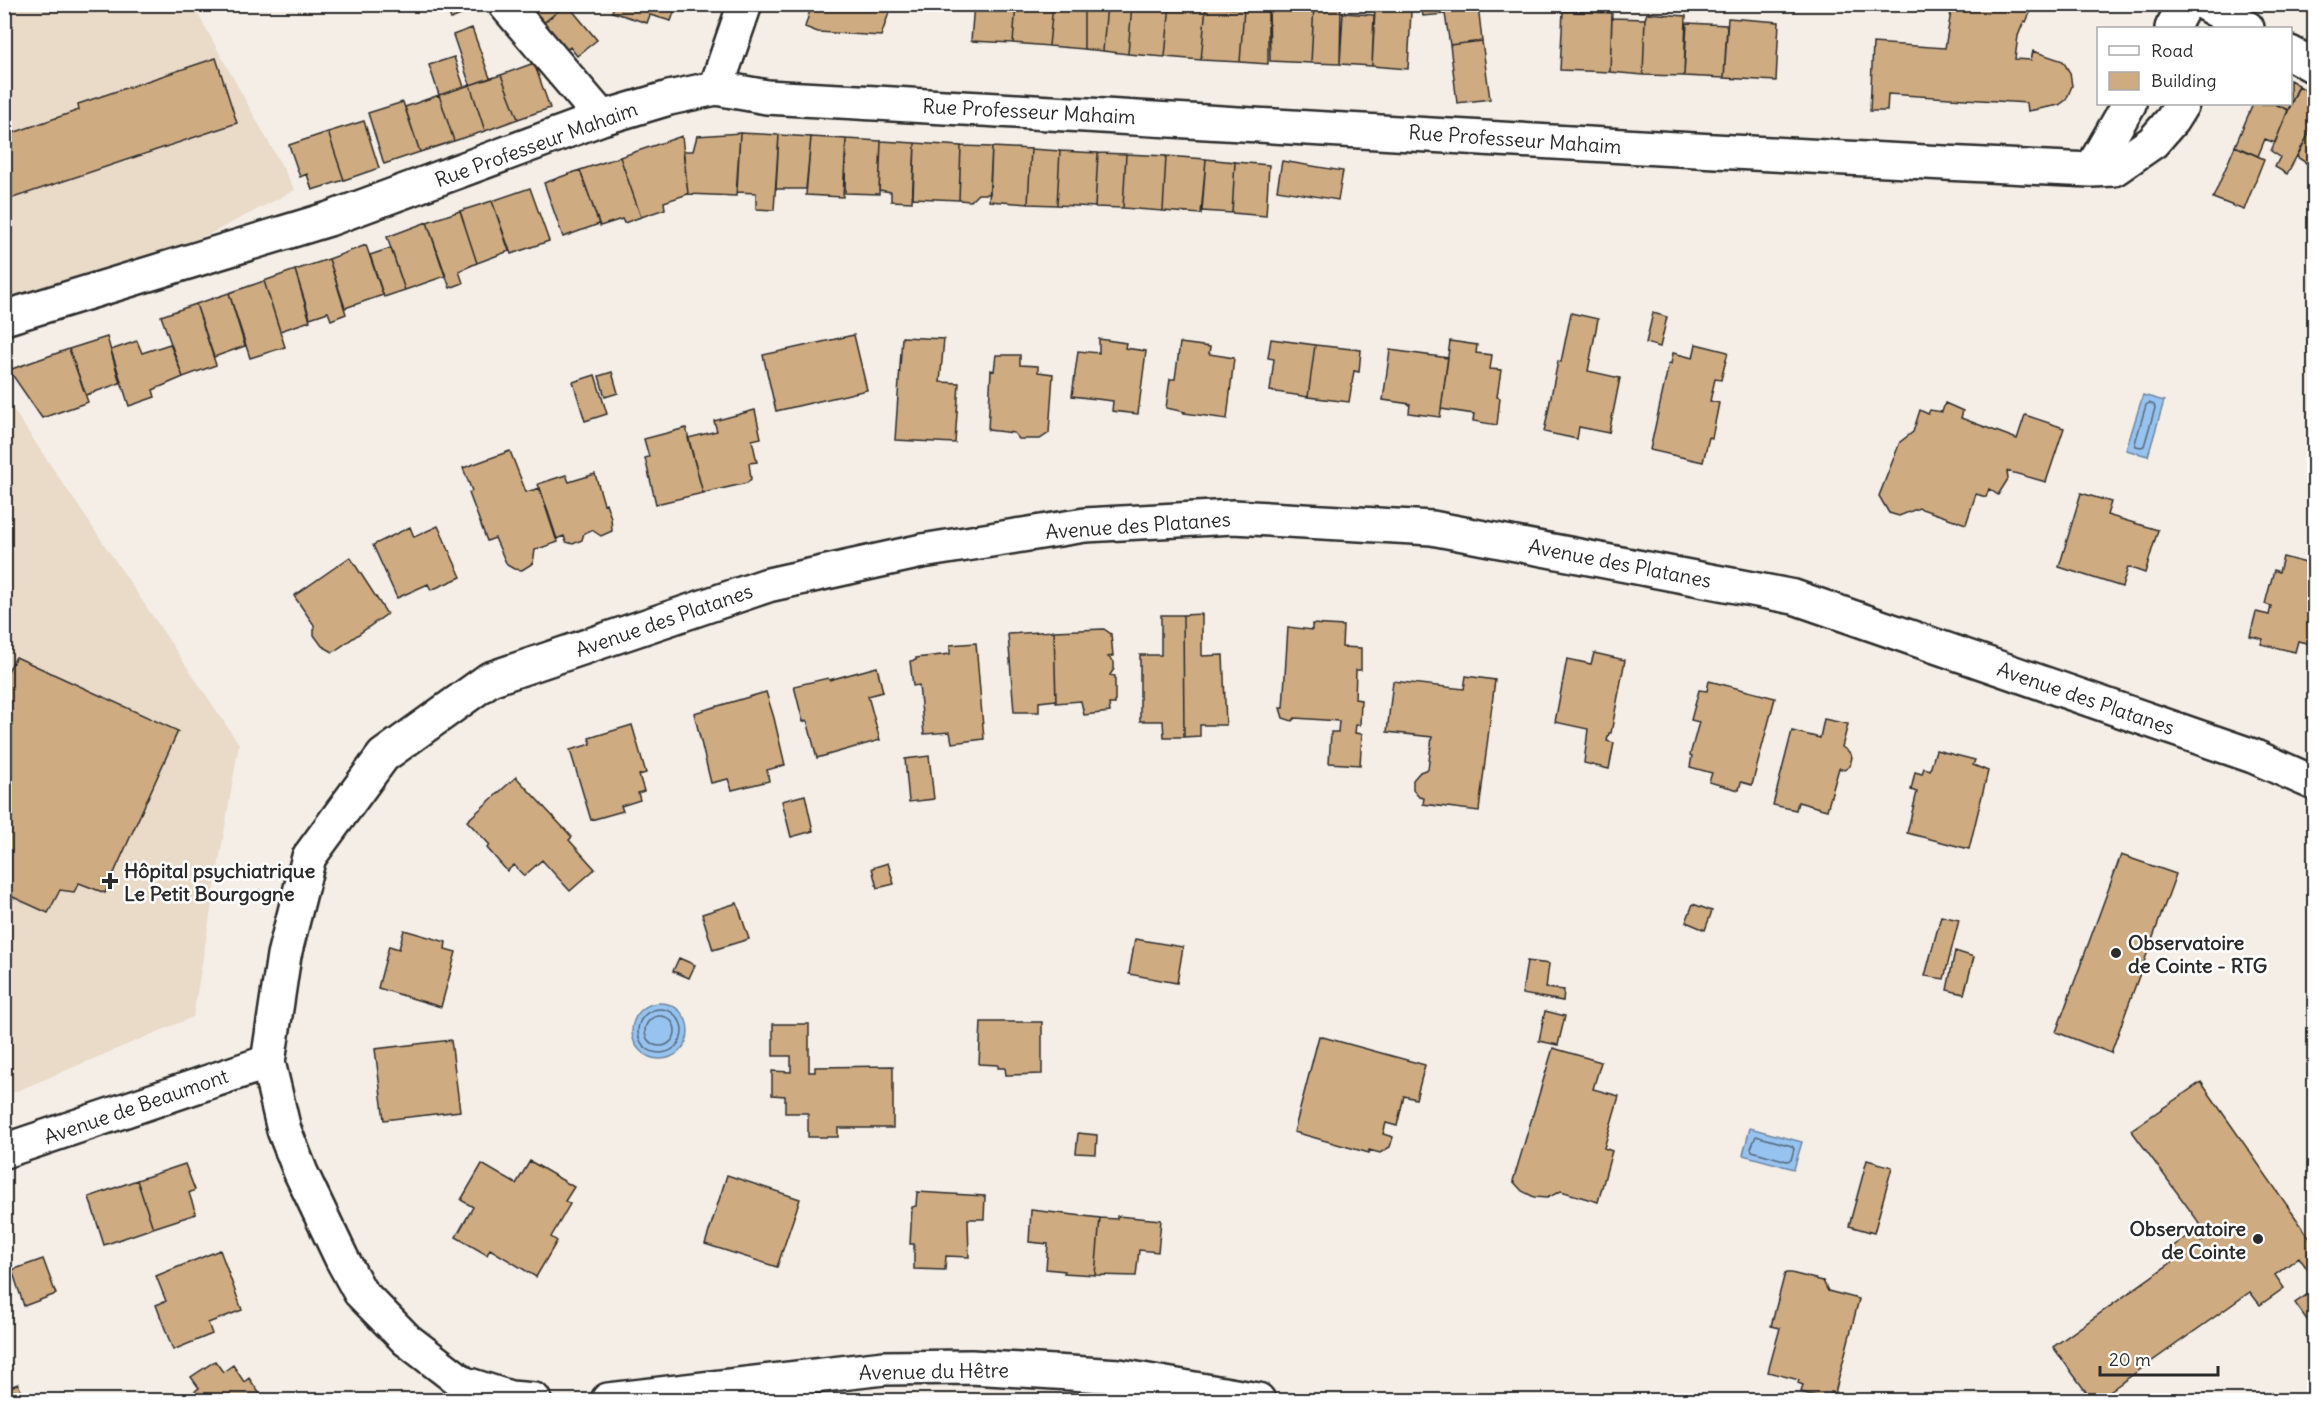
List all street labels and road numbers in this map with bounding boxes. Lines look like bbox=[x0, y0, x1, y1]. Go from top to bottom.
street label: Rue Professeur Mahaim bbox=[922, 93, 1136, 129]
street label: Rue Professeur Mahaim bbox=[431, 96, 641, 192]
street label: Rue Professeur Mahaim bbox=[1408, 119, 1622, 159]
street label: Avenue des Platanes bbox=[1045, 506, 1231, 544]
street label: Avenue des Platanes bbox=[1526, 533, 1714, 593]
street label: Avenue des Platanes bbox=[572, 578, 756, 662]
street label: Avenue des Platanes bbox=[1994, 656, 2178, 740]
street label: Avenue de Beaumont bbox=[41, 1063, 231, 1149]
street label: Avenue du Hêtre bbox=[859, 1357, 1009, 1385]

